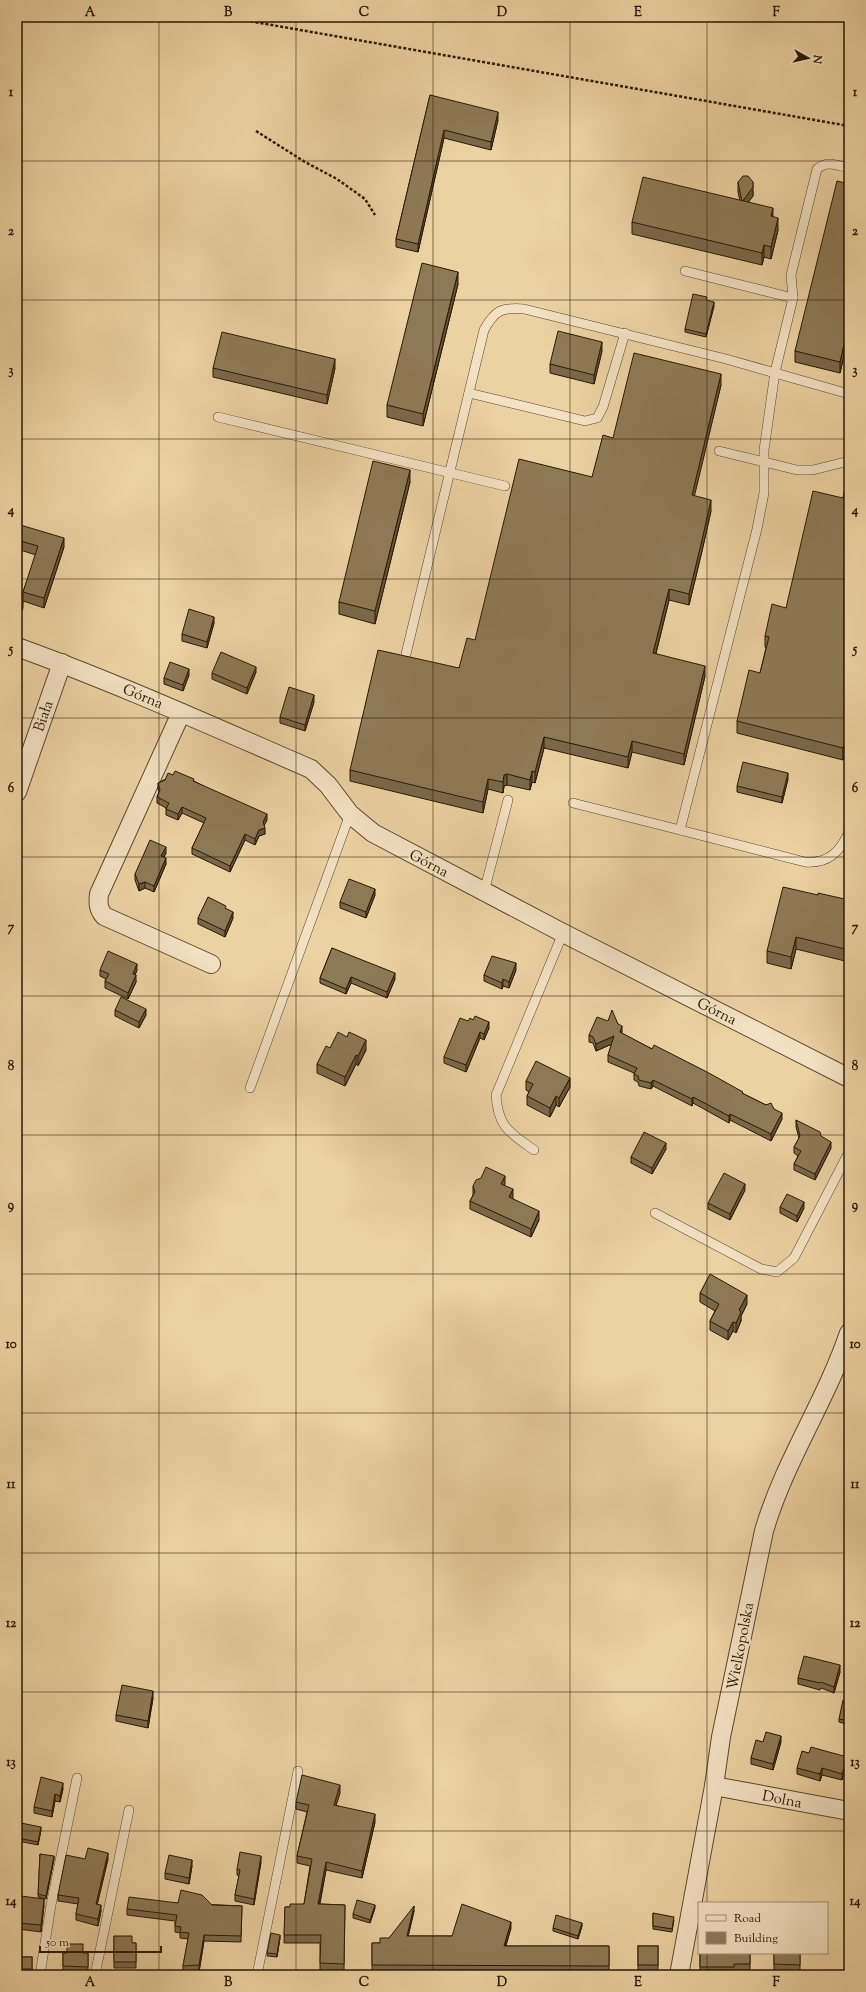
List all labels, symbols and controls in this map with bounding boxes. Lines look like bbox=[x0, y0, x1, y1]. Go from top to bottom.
text: A bbox=[85, 4, 96, 22]
text: B bbox=[224, 4, 233, 22]
text: C bbox=[359, 4, 369, 22]
text: D bbox=[497, 4, 507, 22]
text: E bbox=[634, 4, 642, 22]
text: F bbox=[772, 4, 780, 22]
north arrow bbox=[788, 38, 828, 78]
text: N bbox=[808, 53, 826, 65]
text: 1 bbox=[9, 84, 14, 102]
text: 1 bbox=[853, 84, 858, 102]
text: 2 bbox=[8, 223, 15, 241]
text: 2 bbox=[852, 223, 859, 241]
text: 3 bbox=[8, 362, 14, 380]
text: 3 bbox=[852, 362, 858, 380]
text: 4 bbox=[7, 502, 15, 520]
text: 4 bbox=[851, 502, 859, 520]
text: 5 bbox=[8, 641, 14, 659]
text: 5 bbox=[852, 641, 858, 659]
street label: Górna bbox=[119, 680, 166, 715]
street label: Biała bbox=[29, 698, 60, 735]
text: 6 bbox=[8, 780, 15, 798]
text: 6 bbox=[852, 780, 859, 798]
street label: Górna bbox=[405, 845, 452, 883]
text: 7 bbox=[8, 919, 15, 937]
text: 7 bbox=[852, 919, 859, 937]
street label: Górna bbox=[693, 993, 740, 1031]
text: 8 bbox=[8, 1058, 15, 1076]
text: 8 bbox=[852, 1058, 859, 1076]
text: 9 bbox=[8, 1197, 15, 1215]
text: 9 bbox=[852, 1197, 859, 1215]
text: 10 bbox=[5, 1336, 17, 1354]
text: 10 bbox=[849, 1336, 861, 1354]
text: 11 bbox=[7, 1476, 16, 1494]
text: 11 bbox=[851, 1476, 860, 1494]
street label: Wielkopolska bbox=[723, 1601, 760, 1692]
text: 12 bbox=[6, 1615, 17, 1633]
text: 12 bbox=[850, 1615, 861, 1633]
text: 13 bbox=[6, 1754, 16, 1772]
text: 13 bbox=[850, 1754, 860, 1772]
street label: Dolna bbox=[760, 1786, 803, 1815]
text: 14 bbox=[6, 1893, 17, 1911]
text: 14 bbox=[850, 1893, 861, 1911]
legend bbox=[698, 1902, 828, 1954]
text: Road bbox=[734, 1910, 761, 1928]
scale bar bbox=[40, 1928, 161, 1954]
text: Building bbox=[734, 1930, 778, 1948]
text: 50 m bbox=[45, 1934, 69, 1952]
text: A bbox=[85, 1974, 96, 1992]
text: B bbox=[224, 1974, 233, 1992]
text: C bbox=[359, 1974, 369, 1992]
text: D bbox=[497, 1974, 507, 1992]
text: E bbox=[634, 1974, 642, 1992]
text: F bbox=[772, 1974, 780, 1992]

